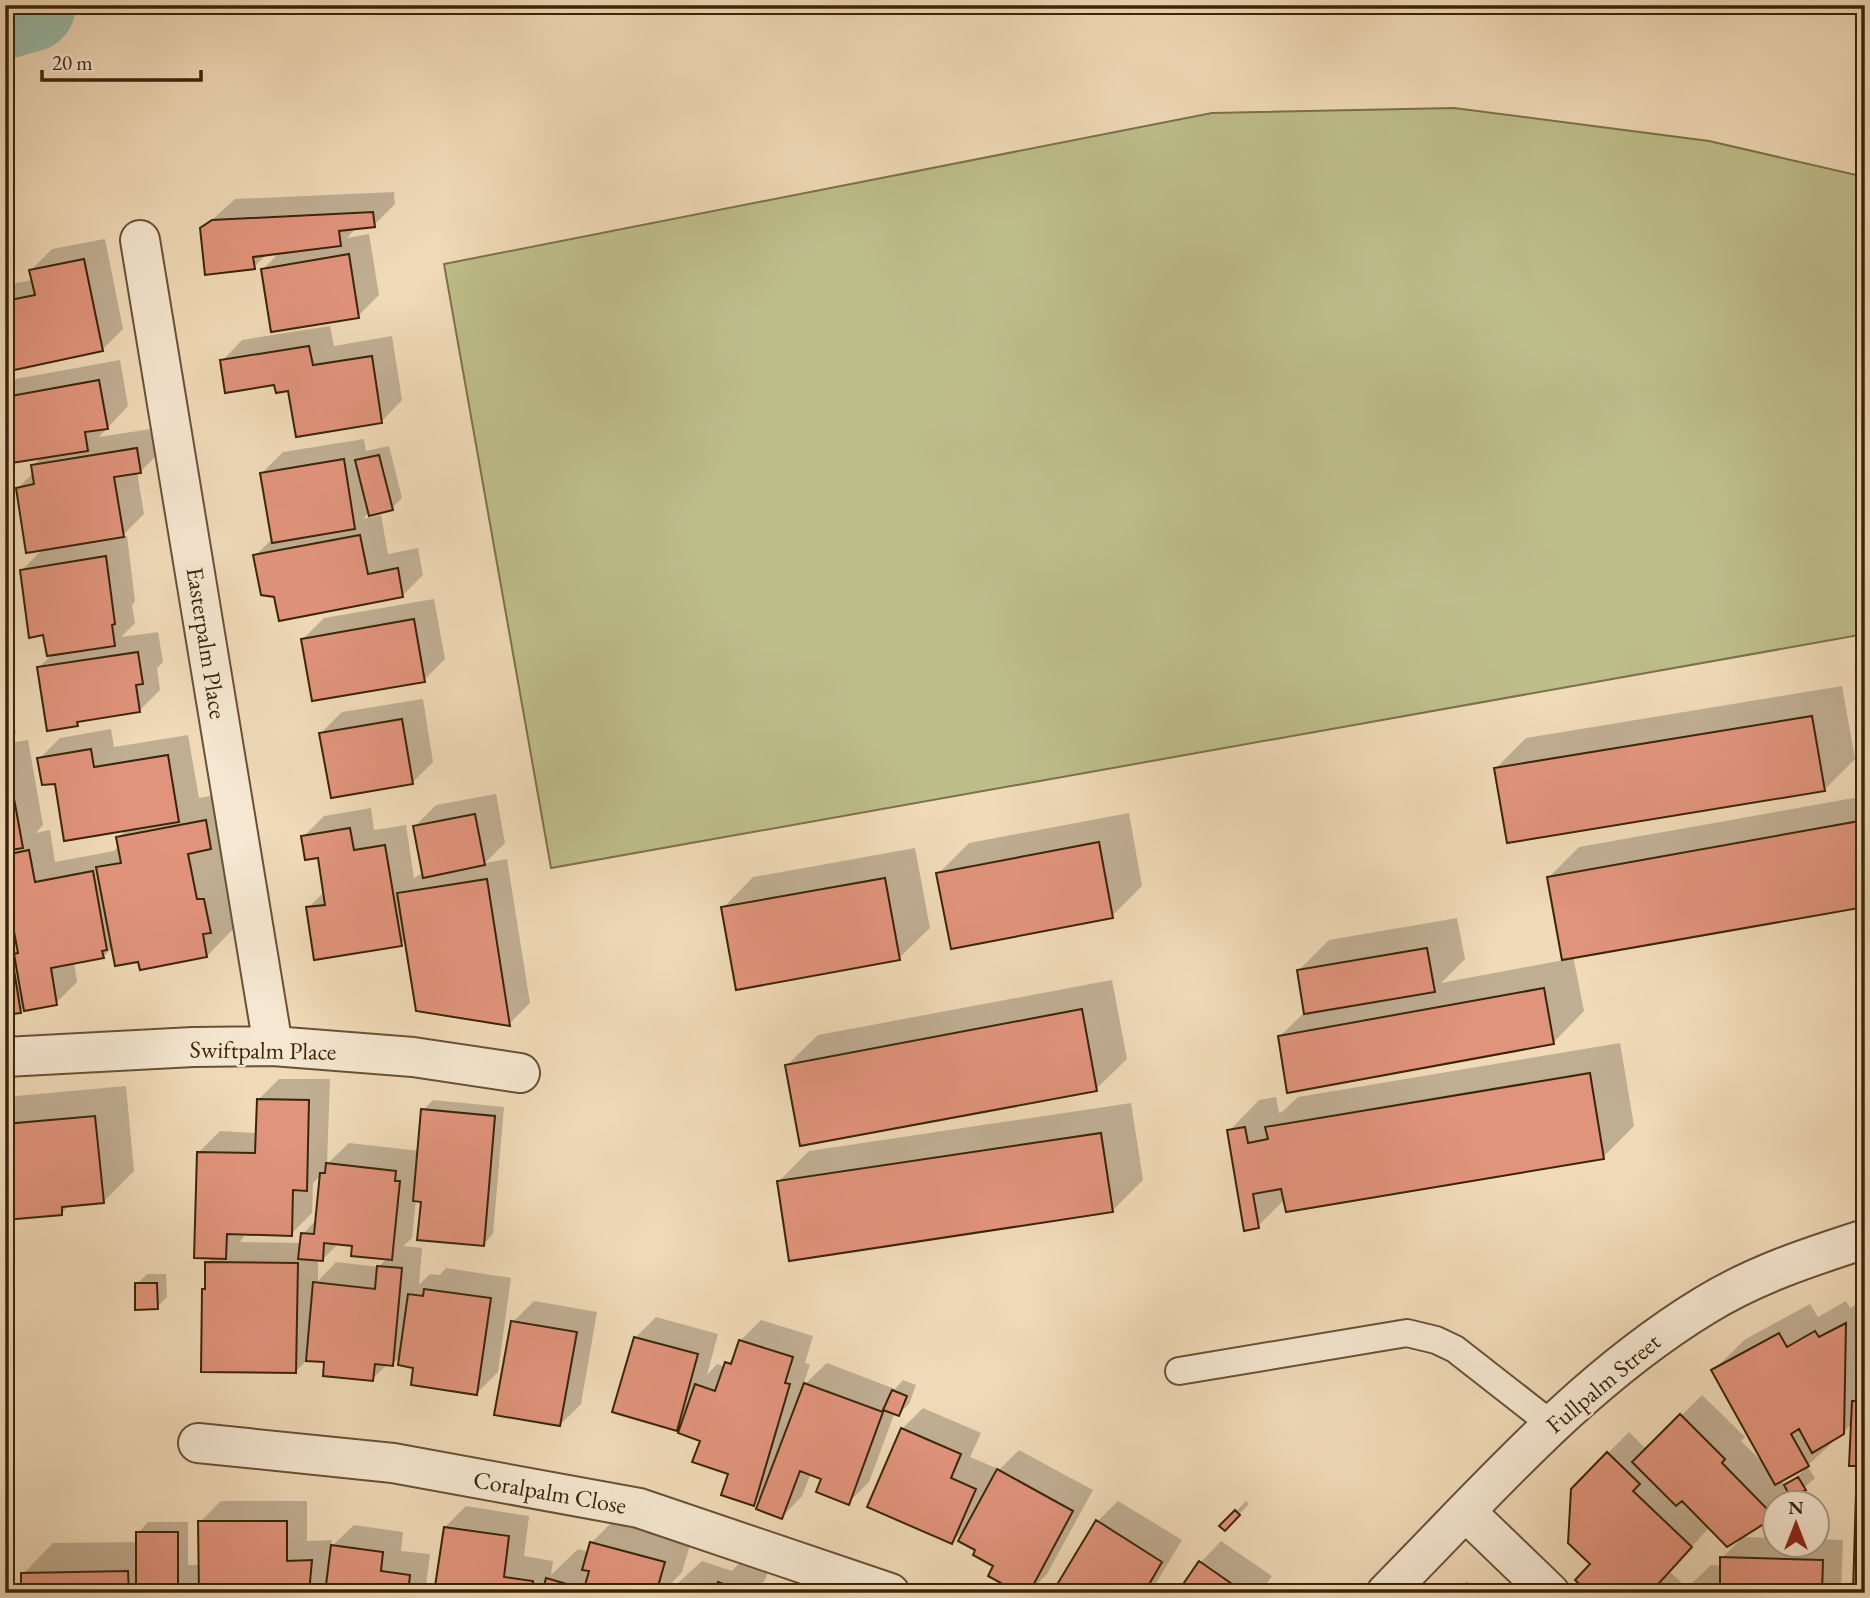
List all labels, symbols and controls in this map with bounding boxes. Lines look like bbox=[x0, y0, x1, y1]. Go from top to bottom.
scale bar bbox=[42, 38, 201, 82]
text: 20 m bbox=[52, 49, 93, 76]
street label: Easterpalm Place bbox=[180, 565, 234, 721]
street label: Swiftpalm Place bbox=[189, 1033, 337, 1067]
street label: Fullpalm Street bbox=[1539, 1326, 1667, 1440]
street label: Coralpalm Close bbox=[471, 1463, 629, 1521]
north arrow bbox=[1762, 1490, 1832, 1560]
text: N bbox=[1788, 1495, 1804, 1520]

